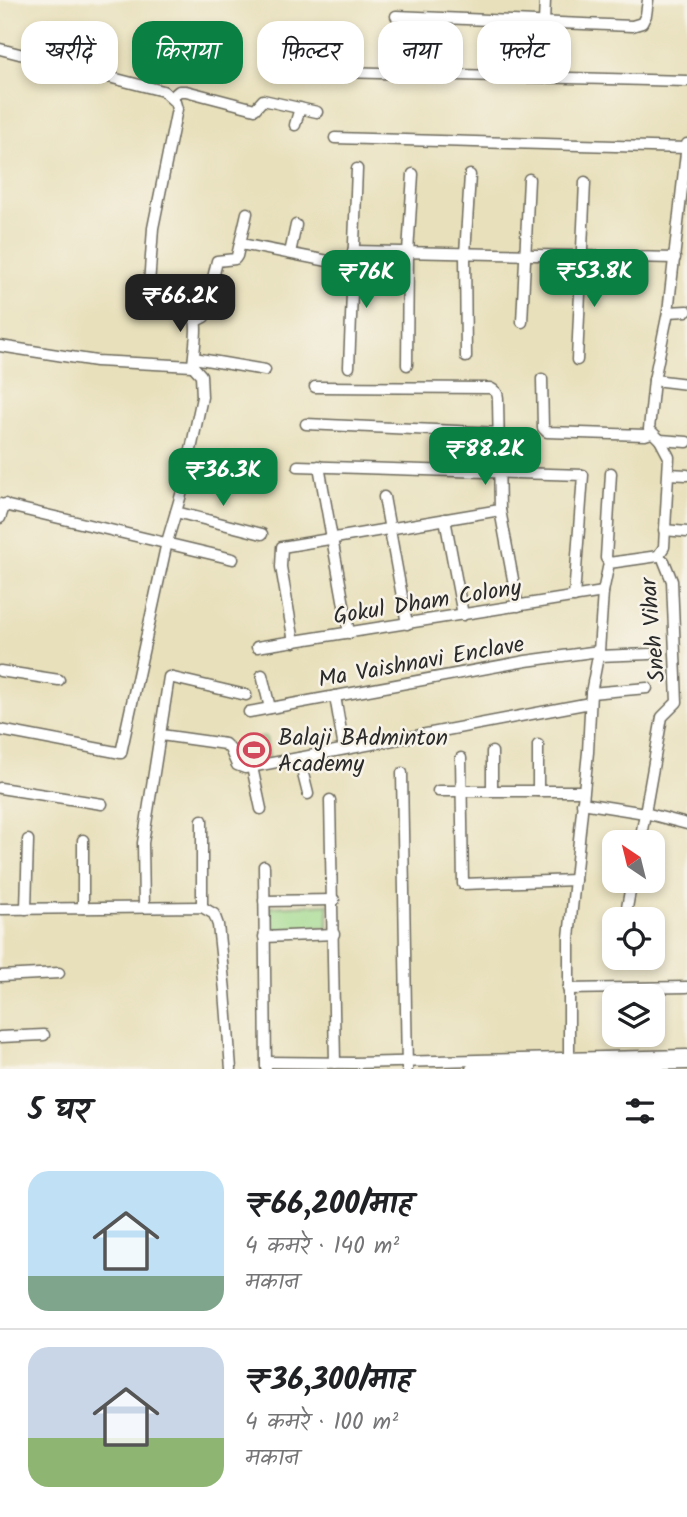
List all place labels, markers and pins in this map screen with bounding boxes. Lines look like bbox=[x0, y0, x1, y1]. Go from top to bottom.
pin: ₹76K bbox=[325, 250, 407, 310]
pin: ₹53.8K bbox=[537, 250, 651, 309]
pin: ₹66.2K bbox=[123, 274, 237, 334]
pin: ₹88.2K bbox=[428, 428, 542, 487]
pin: ₹36.3K bbox=[166, 448, 280, 508]
place label: Balaji BAdminton Academy bbox=[278, 721, 448, 783]
sports icon: Balaji BAdminton Academy bbox=[235, 731, 273, 769]

